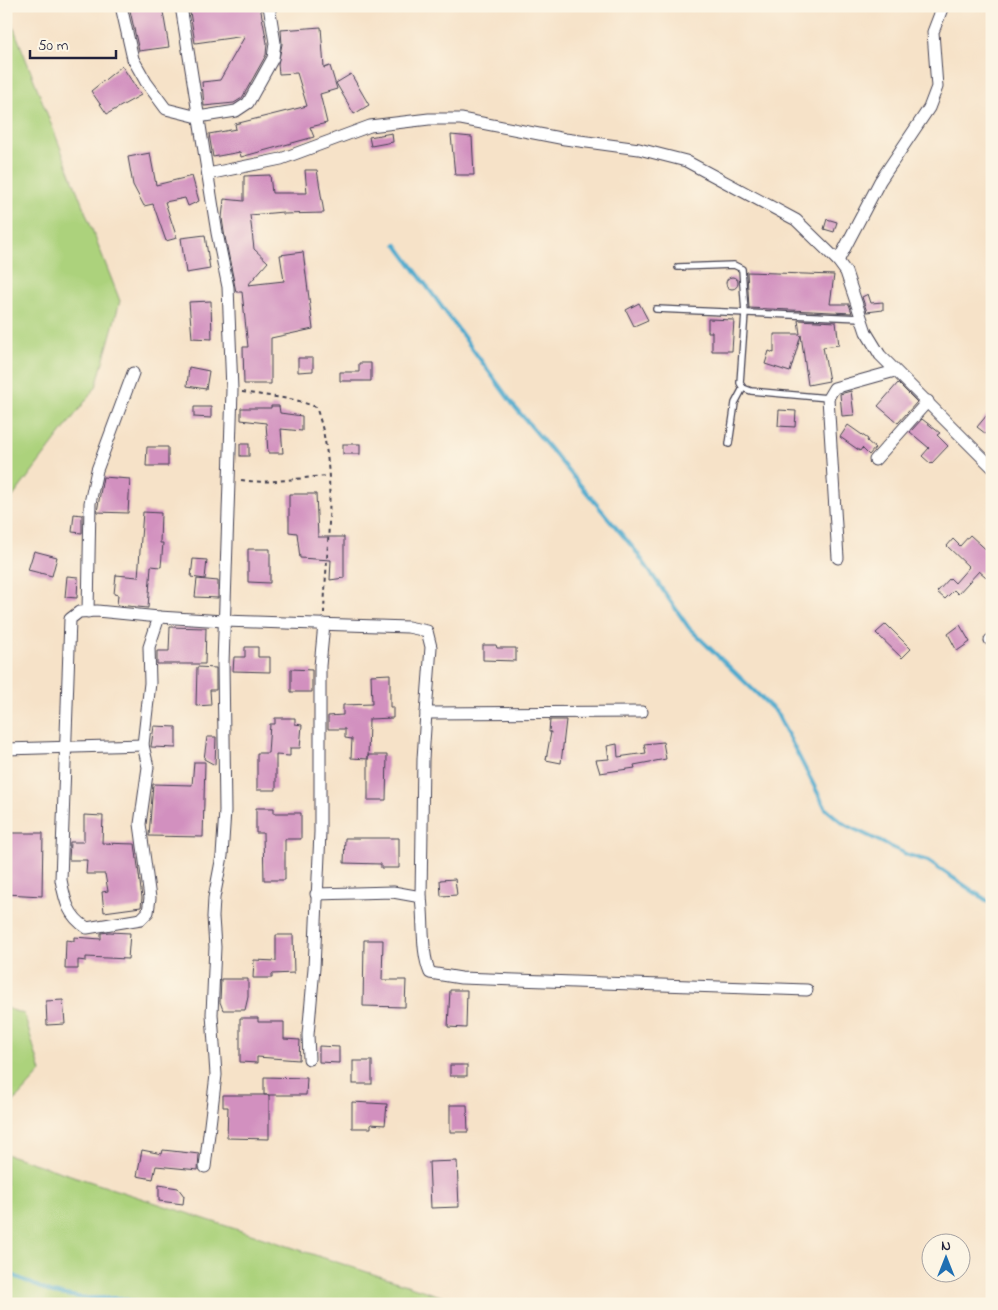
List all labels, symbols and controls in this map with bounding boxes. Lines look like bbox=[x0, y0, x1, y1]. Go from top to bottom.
scale bar bbox=[30, 28, 116, 60]
text: 50 m bbox=[38, 35, 69, 57]
north arrow bbox=[920, 1232, 970, 1282]
text: N bbox=[941, 1236, 951, 1257]

